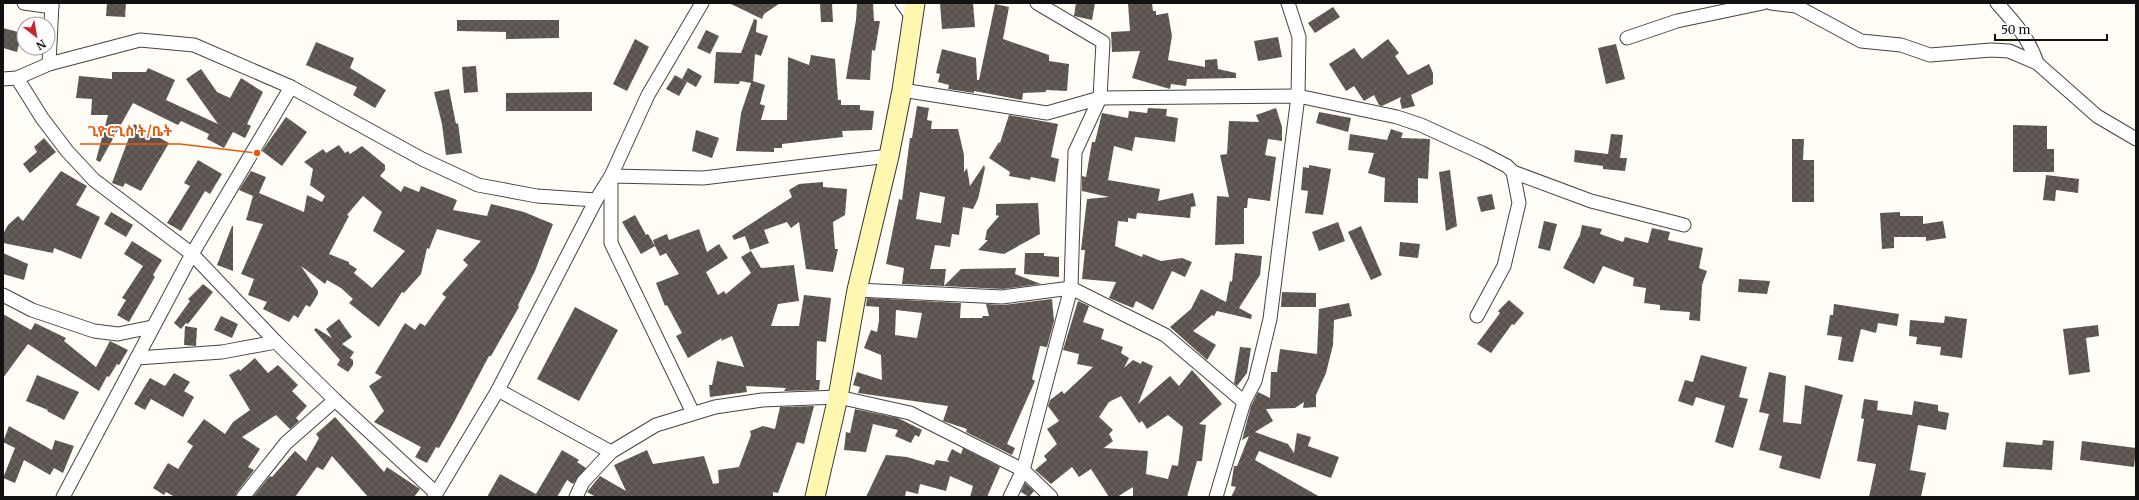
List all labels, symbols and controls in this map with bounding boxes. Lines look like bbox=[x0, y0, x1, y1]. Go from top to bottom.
north arrow bbox=[16, 16, 56, 56]
scale bar bbox=[1995, 16, 2107, 42]
text: 50 m bbox=[2001, 22, 2030, 37]
text: N bbox=[34, 36, 48, 53]
callout: ጊዮርጊስ ት/ቤት bbox=[80, 118, 180, 144]
text: ጊዮርጊስ ት/ቤት bbox=[88, 122, 173, 140]

